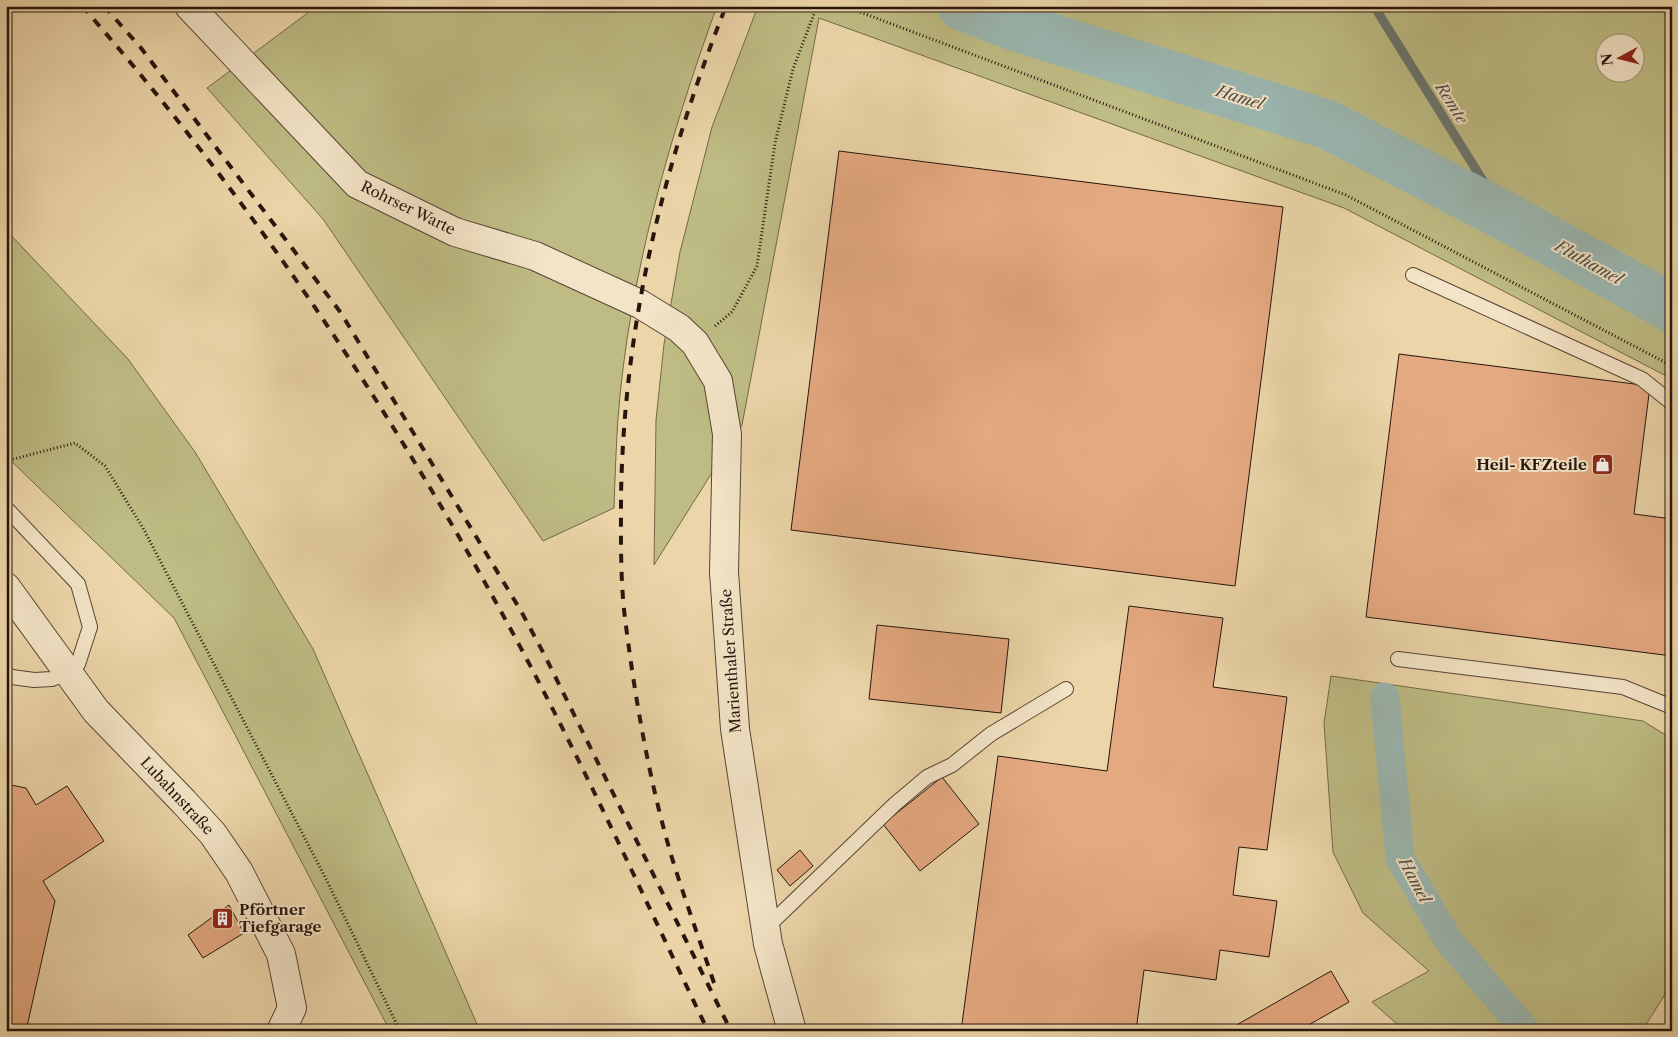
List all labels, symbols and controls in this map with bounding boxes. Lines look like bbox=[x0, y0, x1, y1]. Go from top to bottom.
north arrow bbox=[1596, 32, 1646, 82]
text: N bbox=[1597, 52, 1617, 67]
water label: Remte bbox=[1430, 77, 1473, 129]
water label: Hamel bbox=[1212, 80, 1268, 114]
street label: Rohrser Warte bbox=[358, 176, 459, 239]
water label: Fluthamel bbox=[1550, 234, 1628, 290]
shop icon: Heil- KFZteile bbox=[1591, 453, 1615, 477]
place label: Heil- KFZteile bbox=[1476, 455, 1587, 474]
street label: Marienthaler Straße bbox=[716, 588, 745, 734]
street label: Lubahnstraße bbox=[136, 753, 218, 839]
water label: Hamel bbox=[1394, 852, 1436, 908]
place label: Pförtner Tiefgarage bbox=[239, 900, 322, 936]
building icon: Pförtner Tiefgarage bbox=[211, 907, 235, 931]

